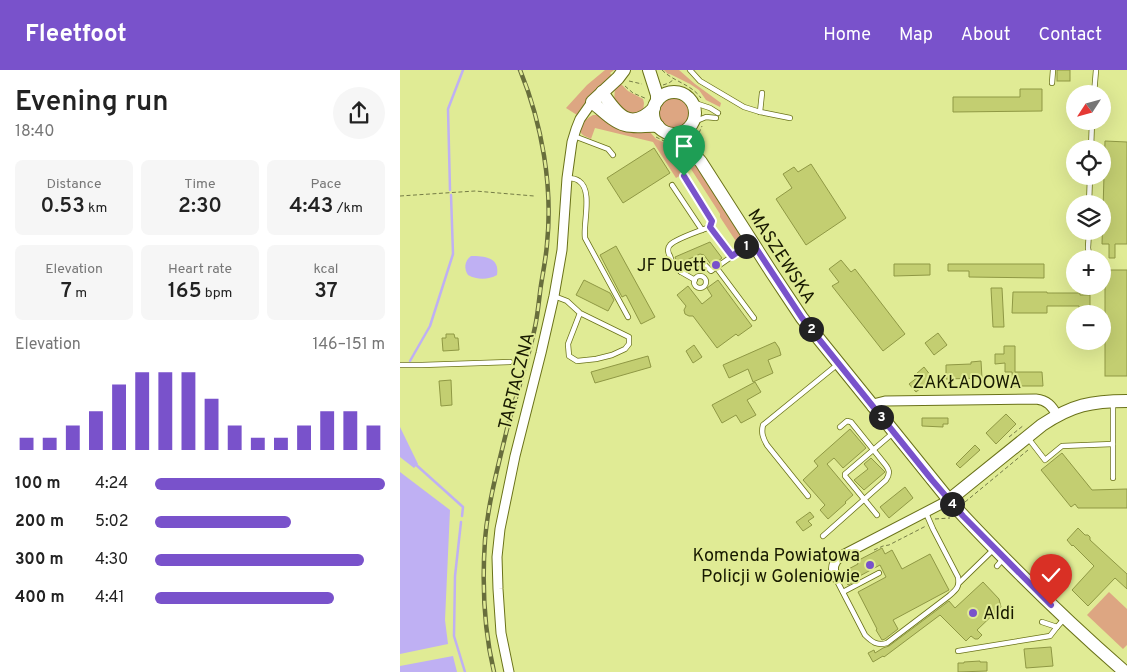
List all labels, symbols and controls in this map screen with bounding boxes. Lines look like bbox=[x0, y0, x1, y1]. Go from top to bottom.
text: Fleetfoot bbox=[25, 20, 127, 50]
text: Home bbox=[823, 24, 871, 47]
text: Map bbox=[899, 24, 933, 47]
text: About bbox=[961, 24, 1010, 47]
text: Contact bbox=[1038, 24, 1102, 47]
text: Evening run bbox=[15, 85, 169, 121]
north arrow bbox=[1066, 85, 1111, 130]
map controls bbox=[1066, 85, 1111, 350]
button: share bbox=[333, 87, 385, 139]
text: 18:40 bbox=[15, 122, 55, 142]
pin bbox=[663, 125, 705, 176]
icon: arrive bbox=[670, 132, 698, 160]
button: locate bbox=[1066, 140, 1111, 185]
text: Distance bbox=[47, 176, 101, 193]
text: Time bbox=[184, 176, 216, 193]
text: Pace bbox=[311, 176, 341, 193]
text: 0.53 bbox=[41, 193, 85, 220]
text: 2:30 bbox=[178, 193, 222, 220]
text: 4:43 bbox=[289, 193, 333, 220]
button: layers bbox=[1066, 195, 1111, 240]
text: km bbox=[85, 200, 107, 217]
text: /km bbox=[333, 200, 363, 217]
street label: MASZEWSKA bbox=[742, 205, 820, 309]
pin: 1 bbox=[734, 234, 758, 258]
text: 1 bbox=[744, 238, 749, 255]
button: + bbox=[1066, 250, 1111, 295]
place label: JF Duett bbox=[637, 255, 706, 278]
marker: JF Duett bbox=[710, 259, 722, 271]
text: Elevation bbox=[45, 261, 103, 278]
text: Heart rate bbox=[168, 261, 232, 278]
text: kcal bbox=[314, 261, 338, 278]
text: 7 bbox=[61, 278, 72, 305]
text: 165 bbox=[168, 278, 202, 305]
text: 37 bbox=[314, 278, 338, 305]
text: m bbox=[72, 285, 87, 302]
text: bpm bbox=[202, 285, 232, 302]
button: − bbox=[1066, 305, 1111, 350]
pin: 2 bbox=[798, 316, 824, 342]
text: 2 bbox=[807, 321, 816, 338]
street label: TARTACZNA bbox=[494, 330, 541, 432]
text: Elevation bbox=[15, 335, 81, 355]
text: 146–151 m bbox=[313, 335, 385, 355]
street label: ZAKŁADOWA bbox=[912, 372, 1022, 395]
pin: 3 bbox=[868, 404, 894, 430]
text: 3 bbox=[877, 409, 886, 426]
text: 100 m bbox=[15, 474, 61, 494]
text: 4:24 bbox=[95, 474, 128, 494]
pin: 4 bbox=[940, 492, 964, 516]
text: 4 bbox=[948, 496, 957, 513]
text: 200 m bbox=[15, 512, 64, 532]
text: 5:02 bbox=[95, 512, 129, 532]
place label: Komenda Powiatowa Policji w Goleniowie bbox=[692, 545, 860, 589]
text: 300 m bbox=[15, 550, 63, 570]
text: 4:30 bbox=[95, 550, 128, 570]
pin bbox=[1030, 554, 1072, 605]
marker: Komenda Powiatowa Policji w Goleniowie bbox=[864, 559, 876, 571]
icon: check bbox=[1037, 561, 1065, 589]
text: 400 m bbox=[15, 588, 64, 608]
text: 4:41 bbox=[95, 588, 124, 608]
place label: Aldi bbox=[983, 603, 1015, 626]
marker: Aldi bbox=[967, 607, 979, 619]

